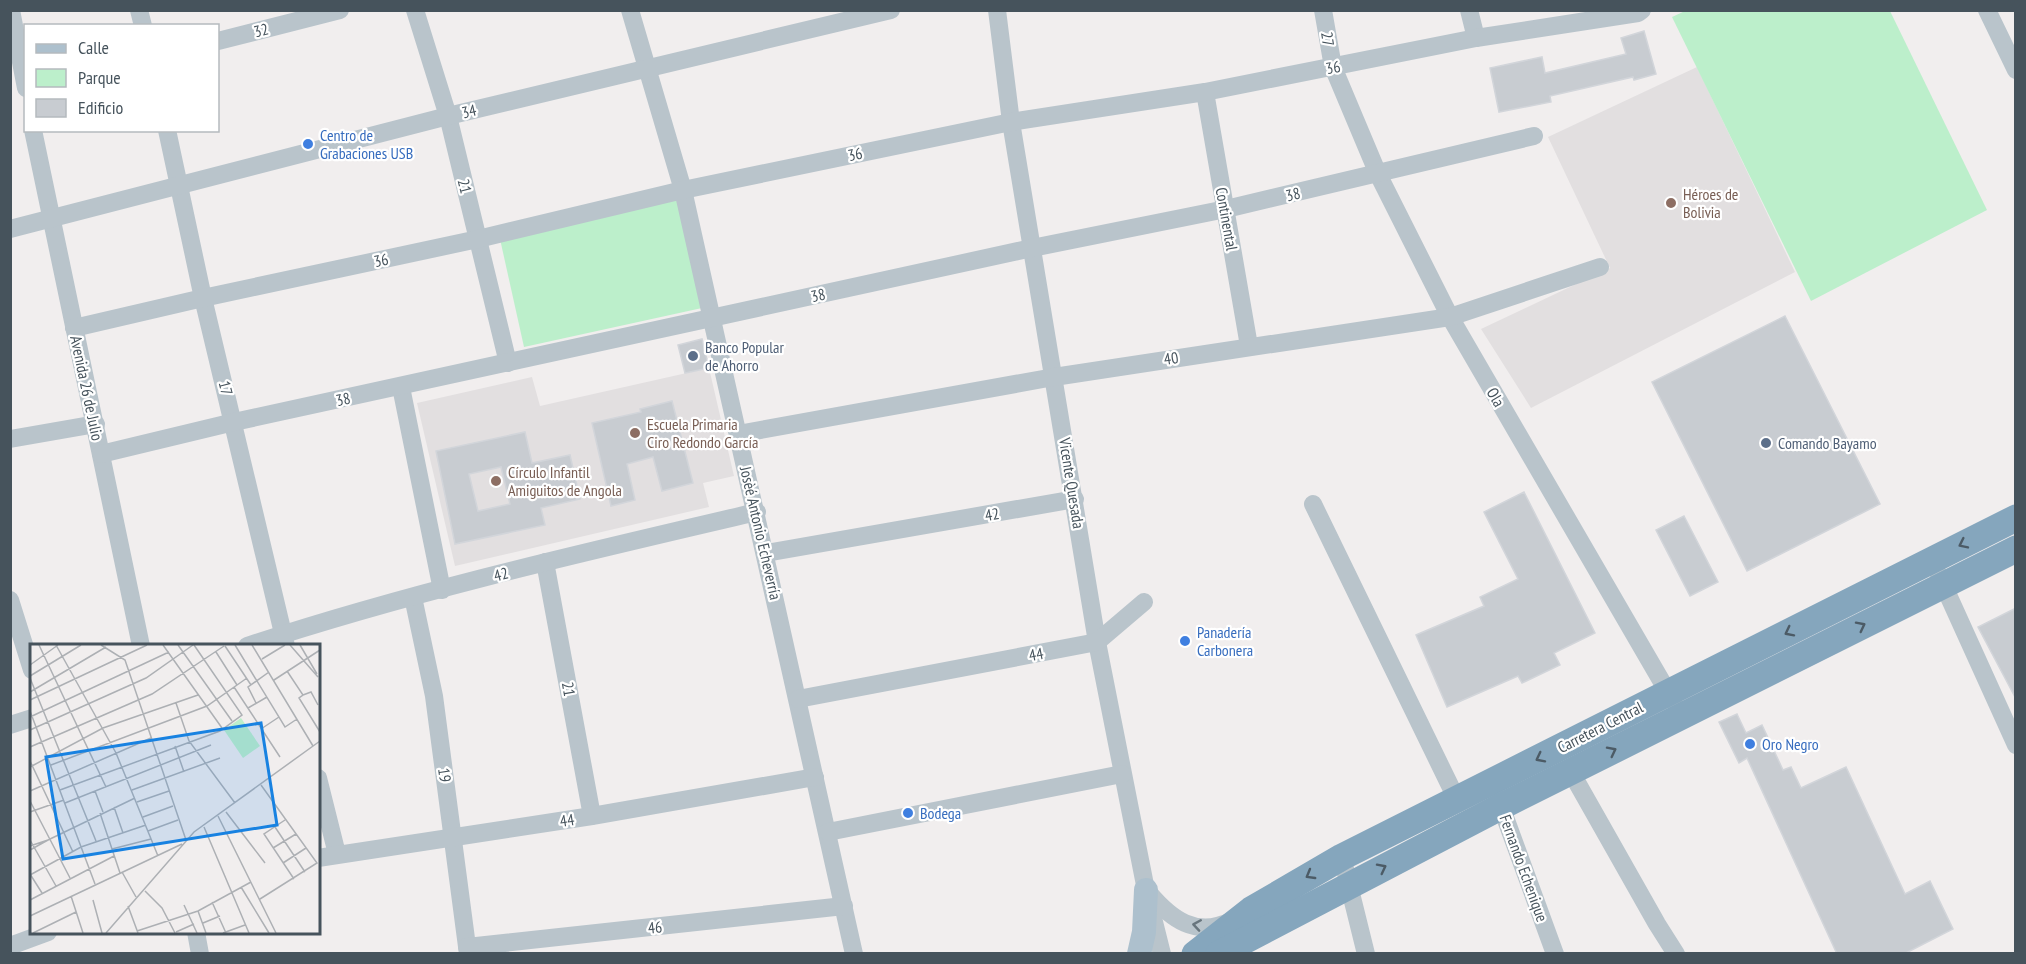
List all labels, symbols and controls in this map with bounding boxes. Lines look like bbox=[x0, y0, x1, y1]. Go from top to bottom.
street label: 32 bbox=[252, 19, 270, 41]
legend bbox=[24, 24, 219, 132]
street label: 27 bbox=[1317, 30, 1339, 48]
text: Calle bbox=[78, 36, 109, 59]
street label: 36 bbox=[1324, 56, 1342, 78]
text: Parque bbox=[78, 66, 121, 89]
text: Edificio bbox=[78, 96, 124, 119]
street label: 34 bbox=[460, 100, 478, 122]
place label: Centro de Grabaciones USB bbox=[320, 125, 413, 163]
marker: Centro de Grabaciones USB bbox=[301, 137, 315, 151]
street label: 36 bbox=[846, 143, 864, 165]
street label: 21 bbox=[454, 177, 476, 195]
street label: 38 bbox=[1284, 183, 1302, 205]
place label: Héroes de Bolivia bbox=[1683, 184, 1738, 222]
street label: Continental bbox=[1212, 186, 1242, 252]
marker: Héroes de Bolivia bbox=[1664, 196, 1678, 210]
street label: 36 bbox=[372, 249, 390, 271]
street label: 38 bbox=[809, 284, 827, 306]
street label: Avenida 26 de Julio bbox=[66, 334, 108, 442]
place label: Banco Popular de Ahorro bbox=[705, 337, 784, 375]
street label: 40 bbox=[1162, 347, 1180, 369]
marker: Banco Popular de Ahorro bbox=[686, 349, 700, 363]
street label: 17 bbox=[215, 379, 237, 397]
street label: Ola bbox=[1483, 384, 1509, 410]
street label: 38 bbox=[334, 388, 352, 410]
place label: Escuela Primaria Ciro Redondo García bbox=[647, 414, 758, 452]
marker: Escuela Primaria Ciro Redondo García bbox=[628, 426, 642, 440]
place label: Comando Bayamo bbox=[1778, 433, 1877, 453]
street label: Vicente Quesada bbox=[1055, 435, 1089, 530]
marker: Comando Bayamo bbox=[1759, 436, 1773, 450]
place label: Círculo Infantil Amiguitos de Angola bbox=[508, 462, 622, 500]
street label: Josèé Antonio Echeverría bbox=[736, 463, 786, 602]
marker: Círculo Infantil Amiguitos de Angola bbox=[489, 474, 503, 488]
street label: 42 bbox=[983, 503, 1001, 525]
one-way arrow bbox=[1959, 537, 1970, 549]
street label: 42 bbox=[491, 562, 511, 586]
one-way arrow bbox=[1855, 621, 1866, 633]
place label: Panadería Carbonera bbox=[1197, 622, 1253, 660]
one-way arrow bbox=[1784, 625, 1795, 636]
marker: Panadería Carbonera bbox=[1178, 634, 1192, 648]
street label: 44 bbox=[1027, 643, 1045, 665]
inset map bbox=[30, 644, 320, 934]
street label: 21 bbox=[558, 680, 580, 698]
street label: Carretera Central bbox=[1554, 697, 1646, 757]
place label: Oro Negro bbox=[1762, 734, 1819, 754]
marker: Oro Negro bbox=[1743, 737, 1757, 751]
one-way arrow bbox=[1606, 747, 1616, 758]
one-way arrow bbox=[1536, 751, 1546, 762]
street label: 19 bbox=[434, 766, 456, 784]
place label: Bodega bbox=[920, 803, 961, 823]
marker: Bodega bbox=[901, 806, 915, 820]
street label: 44 bbox=[558, 809, 576, 831]
street label: Fernando Echenique bbox=[1495, 812, 1553, 924]
one-way arrow bbox=[1376, 864, 1387, 875]
one-way arrow bbox=[1306, 868, 1316, 880]
street label: 46 bbox=[647, 916, 663, 938]
one-way arrow bbox=[1192, 919, 1201, 931]

